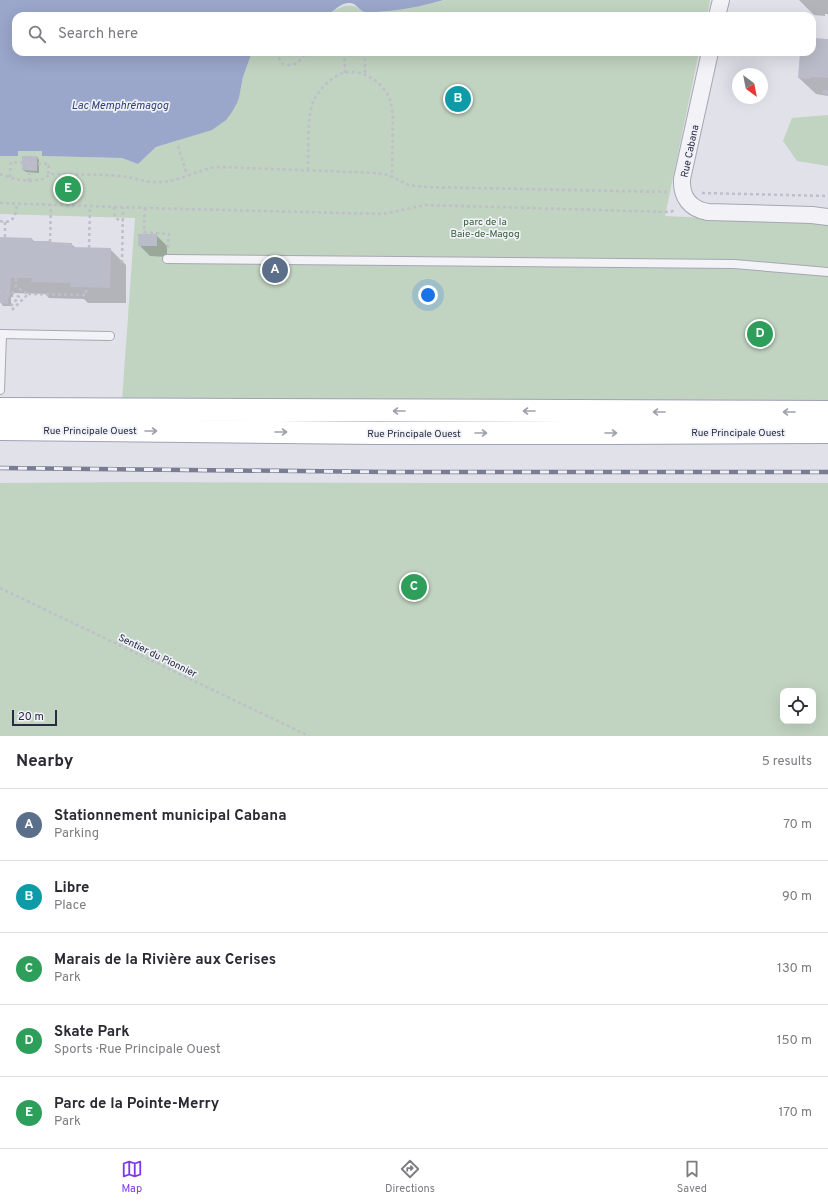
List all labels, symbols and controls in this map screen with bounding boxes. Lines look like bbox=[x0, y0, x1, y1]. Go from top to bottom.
search box bbox=[12, 12, 816, 56]
icon: search bbox=[26, 23, 48, 45]
text: Search here bbox=[58, 25, 138, 44]
north arrow bbox=[732, 68, 768, 104]
pin: B bbox=[445, 84, 471, 114]
water label: Lac Memphrémagog bbox=[72, 99, 169, 113]
street label: Rue Cabana bbox=[679, 124, 702, 179]
pin: E bbox=[55, 174, 81, 204]
park label: parc de la Baie-de-Magog bbox=[450, 216, 520, 241]
pin: A bbox=[262, 255, 288, 285]
your location bbox=[418, 285, 438, 305]
pin: D bbox=[747, 319, 773, 349]
one-way arrow bbox=[393, 407, 406, 415]
one-way arrow bbox=[523, 407, 536, 415]
one-way arrow bbox=[653, 408, 666, 416]
one-way arrow bbox=[783, 408, 796, 416]
street label: Rue Principale Ouest bbox=[43, 425, 137, 438]
one-way arrow bbox=[144, 427, 157, 435]
street label: Rue Principale Ouest bbox=[691, 427, 785, 440]
one-way arrow bbox=[274, 428, 287, 436]
street label: Rue Principale Ouest bbox=[367, 428, 461, 441]
one-way arrow bbox=[474, 429, 487, 437]
one-way arrow bbox=[604, 429, 617, 437]
pin: C bbox=[401, 572, 427, 602]
street label: Sentier du Pionnier bbox=[116, 632, 199, 681]
map controls bbox=[780, 688, 816, 724]
button: locate bbox=[780, 688, 816, 724]
scale bar bbox=[12, 708, 57, 727]
text: 20 m bbox=[18, 710, 44, 724]
text: Nearby bbox=[16, 751, 73, 773]
text: 5 results bbox=[762, 754, 812, 770]
text: Stationnement municipal Cabana bbox=[54, 807, 287, 826]
text: A bbox=[24, 817, 34, 833]
text: 70 m bbox=[783, 817, 812, 833]
text: Parking bbox=[54, 826, 99, 842]
text: Libre bbox=[54, 879, 89, 898]
text: B bbox=[25, 889, 33, 905]
text: 90 m bbox=[782, 889, 812, 905]
text: Place bbox=[54, 898, 86, 914]
text: Marais de la Rivière aux Cerises bbox=[54, 951, 276, 970]
text: C bbox=[25, 961, 33, 977]
text: 130 m bbox=[777, 961, 812, 977]
text: Park bbox=[54, 970, 81, 986]
text: Skate Park bbox=[54, 1023, 130, 1042]
text: D bbox=[24, 1033, 34, 1049]
text: 150 m bbox=[777, 1033, 812, 1049]
text: Sports · Rue Principale Ouest bbox=[54, 1042, 221, 1058]
text: Parc de la Pointe-Merry bbox=[54, 1095, 219, 1114]
text: E bbox=[25, 1105, 33, 1121]
text: 170 m bbox=[778, 1105, 812, 1121]
text: Park bbox=[54, 1114, 81, 1130]
tab: Map bbox=[121, 1158, 143, 1196]
tab: Directions bbox=[385, 1158, 435, 1196]
tab: Saved bbox=[677, 1158, 707, 1196]

